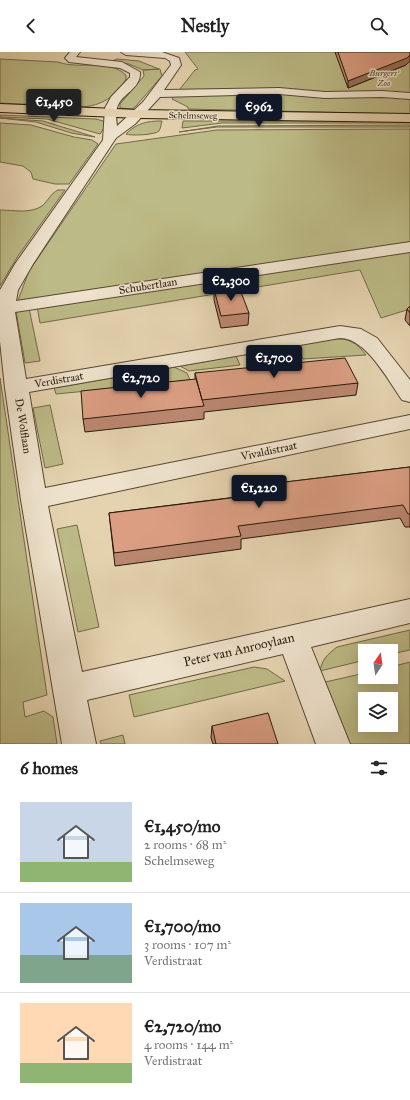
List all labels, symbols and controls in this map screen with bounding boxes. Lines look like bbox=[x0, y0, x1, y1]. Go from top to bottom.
icon: back bbox=[20, 15, 42, 37]
text: Nestly bbox=[181, 15, 229, 37]
icon: search bbox=[368, 15, 390, 37]
park label: Burgers' Zoo bbox=[368, 67, 400, 88]
pin: €1,450 bbox=[21, 89, 87, 123]
text: €1,450 bbox=[35, 94, 73, 110]
pin: €962 bbox=[235, 94, 283, 128]
text: €962 bbox=[245, 99, 273, 115]
street label: Schelmseweg bbox=[169, 109, 218, 122]
pin: €2,300 bbox=[198, 268, 264, 302]
text: €2,300 bbox=[212, 273, 250, 289]
street label: Schubertlaan bbox=[118, 275, 178, 297]
pin: €1,700 bbox=[241, 345, 307, 379]
text: €1,700 bbox=[255, 350, 293, 366]
pin: €2,720 bbox=[108, 365, 174, 399]
street label: Verdistraat bbox=[33, 369, 85, 391]
text: €2,720 bbox=[122, 370, 160, 386]
street label: De Wolflaan bbox=[12, 398, 34, 455]
street label: Vivaldistraat bbox=[239, 439, 298, 464]
pin: €1,220 bbox=[226, 475, 292, 509]
text: €1,220 bbox=[241, 480, 277, 496]
street label: Peter van Anrooylaan bbox=[182, 629, 296, 671]
north arrow bbox=[358, 644, 398, 684]
map controls bbox=[358, 644, 398, 732]
button: layers bbox=[358, 692, 398, 732]
icon: filters bbox=[368, 757, 390, 779]
text: 6 homes bbox=[20, 758, 78, 779]
text: €1,450/mo bbox=[144, 816, 221, 837]
icon: home bbox=[52, 818, 100, 866]
text: 2 rooms · 68 m² bbox=[144, 837, 226, 853]
text: Schelmseweg bbox=[144, 853, 214, 869]
text: €1,700/mo bbox=[144, 916, 221, 937]
icon: home bbox=[52, 919, 100, 967]
text: 3 rooms · 107 m² bbox=[144, 937, 231, 953]
text: Verdistraat bbox=[144, 953, 202, 969]
text: €2,720/mo bbox=[144, 1016, 221, 1037]
icon: home bbox=[52, 1019, 100, 1067]
text: 4 rooms · 144 m² bbox=[144, 1037, 233, 1053]
text: Verdistraat bbox=[144, 1053, 202, 1069]

